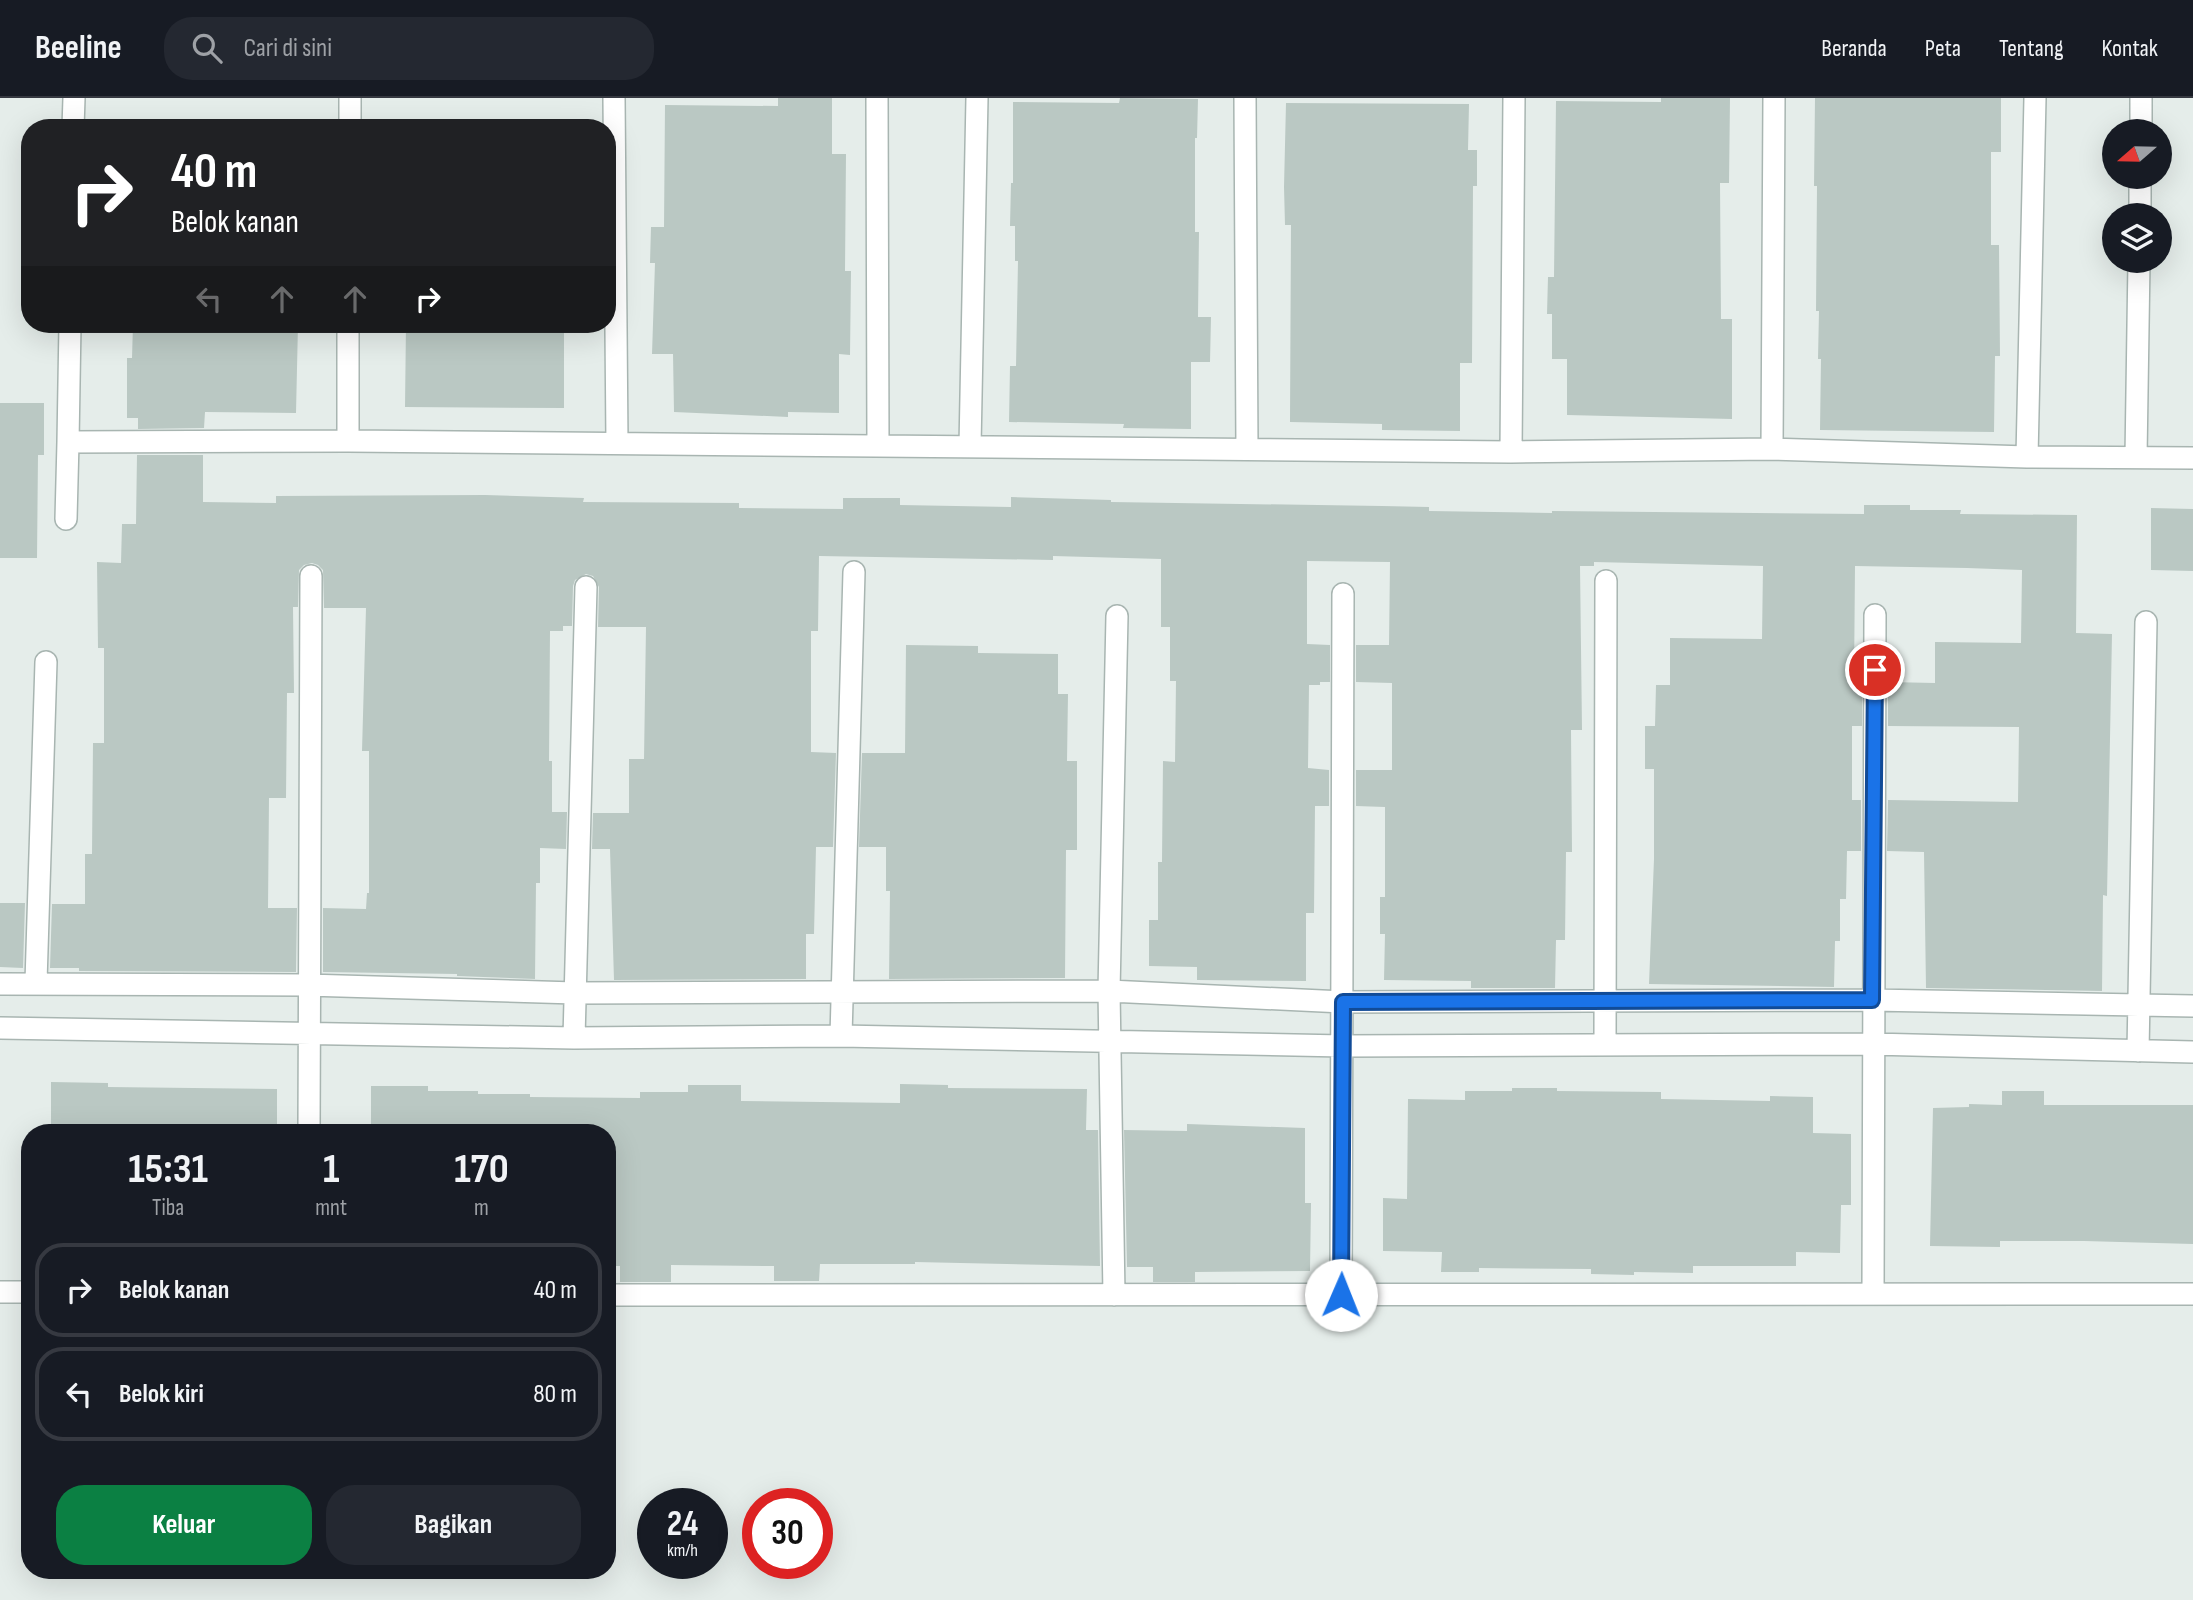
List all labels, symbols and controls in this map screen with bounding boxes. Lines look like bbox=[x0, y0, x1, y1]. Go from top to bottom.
search box bbox=[164, 17, 654, 80]
text: Beeline bbox=[35, 28, 122, 68]
icon: search bbox=[188, 29, 226, 67]
text: Cari di sini bbox=[244, 33, 332, 64]
text: Beranda bbox=[1821, 34, 1887, 63]
text: Peta bbox=[1925, 34, 1961, 63]
text: Tentang bbox=[1999, 34, 2064, 63]
text: Kontak bbox=[2102, 34, 2158, 63]
north arrow bbox=[2102, 119, 2172, 189]
map controls bbox=[2102, 119, 2172, 273]
text: 40 m bbox=[171, 143, 257, 202]
icon: right bbox=[56, 147, 147, 238]
text: Belok kanan bbox=[171, 203, 299, 242]
button: layers bbox=[2102, 203, 2172, 273]
icon: left bbox=[190, 280, 228, 318]
icon: ahead bbox=[263, 280, 301, 318]
icon: ahead bbox=[336, 280, 374, 318]
icon: right bbox=[409, 280, 447, 318]
pin bbox=[1845, 640, 1905, 700]
icon: arrive bbox=[1856, 651, 1894, 689]
text: 15:31 bbox=[128, 1144, 208, 1195]
text: 1 bbox=[323, 1144, 339, 1195]
text: 170 bbox=[454, 1144, 509, 1195]
text: Tiba bbox=[152, 1194, 184, 1222]
text: mnt bbox=[315, 1194, 347, 1222]
text: m bbox=[474, 1194, 489, 1222]
position arrow bbox=[1304, 1258, 1378, 1332]
icon: right bbox=[60, 1271, 98, 1309]
text: Belok kanan bbox=[119, 1275, 229, 1306]
text: 40 m bbox=[534, 1275, 577, 1306]
icon: left bbox=[60, 1375, 98, 1413]
text: Belok kiri bbox=[119, 1379, 204, 1410]
text: 80 m bbox=[533, 1379, 577, 1410]
button: Keluar bbox=[56, 1485, 312, 1565]
button: Bagikan bbox=[326, 1485, 581, 1565]
speed limit sign: 30 bbox=[742, 1488, 833, 1579]
text: 24 bbox=[667, 1503, 698, 1546]
text: km/h bbox=[667, 1540, 698, 1561]

